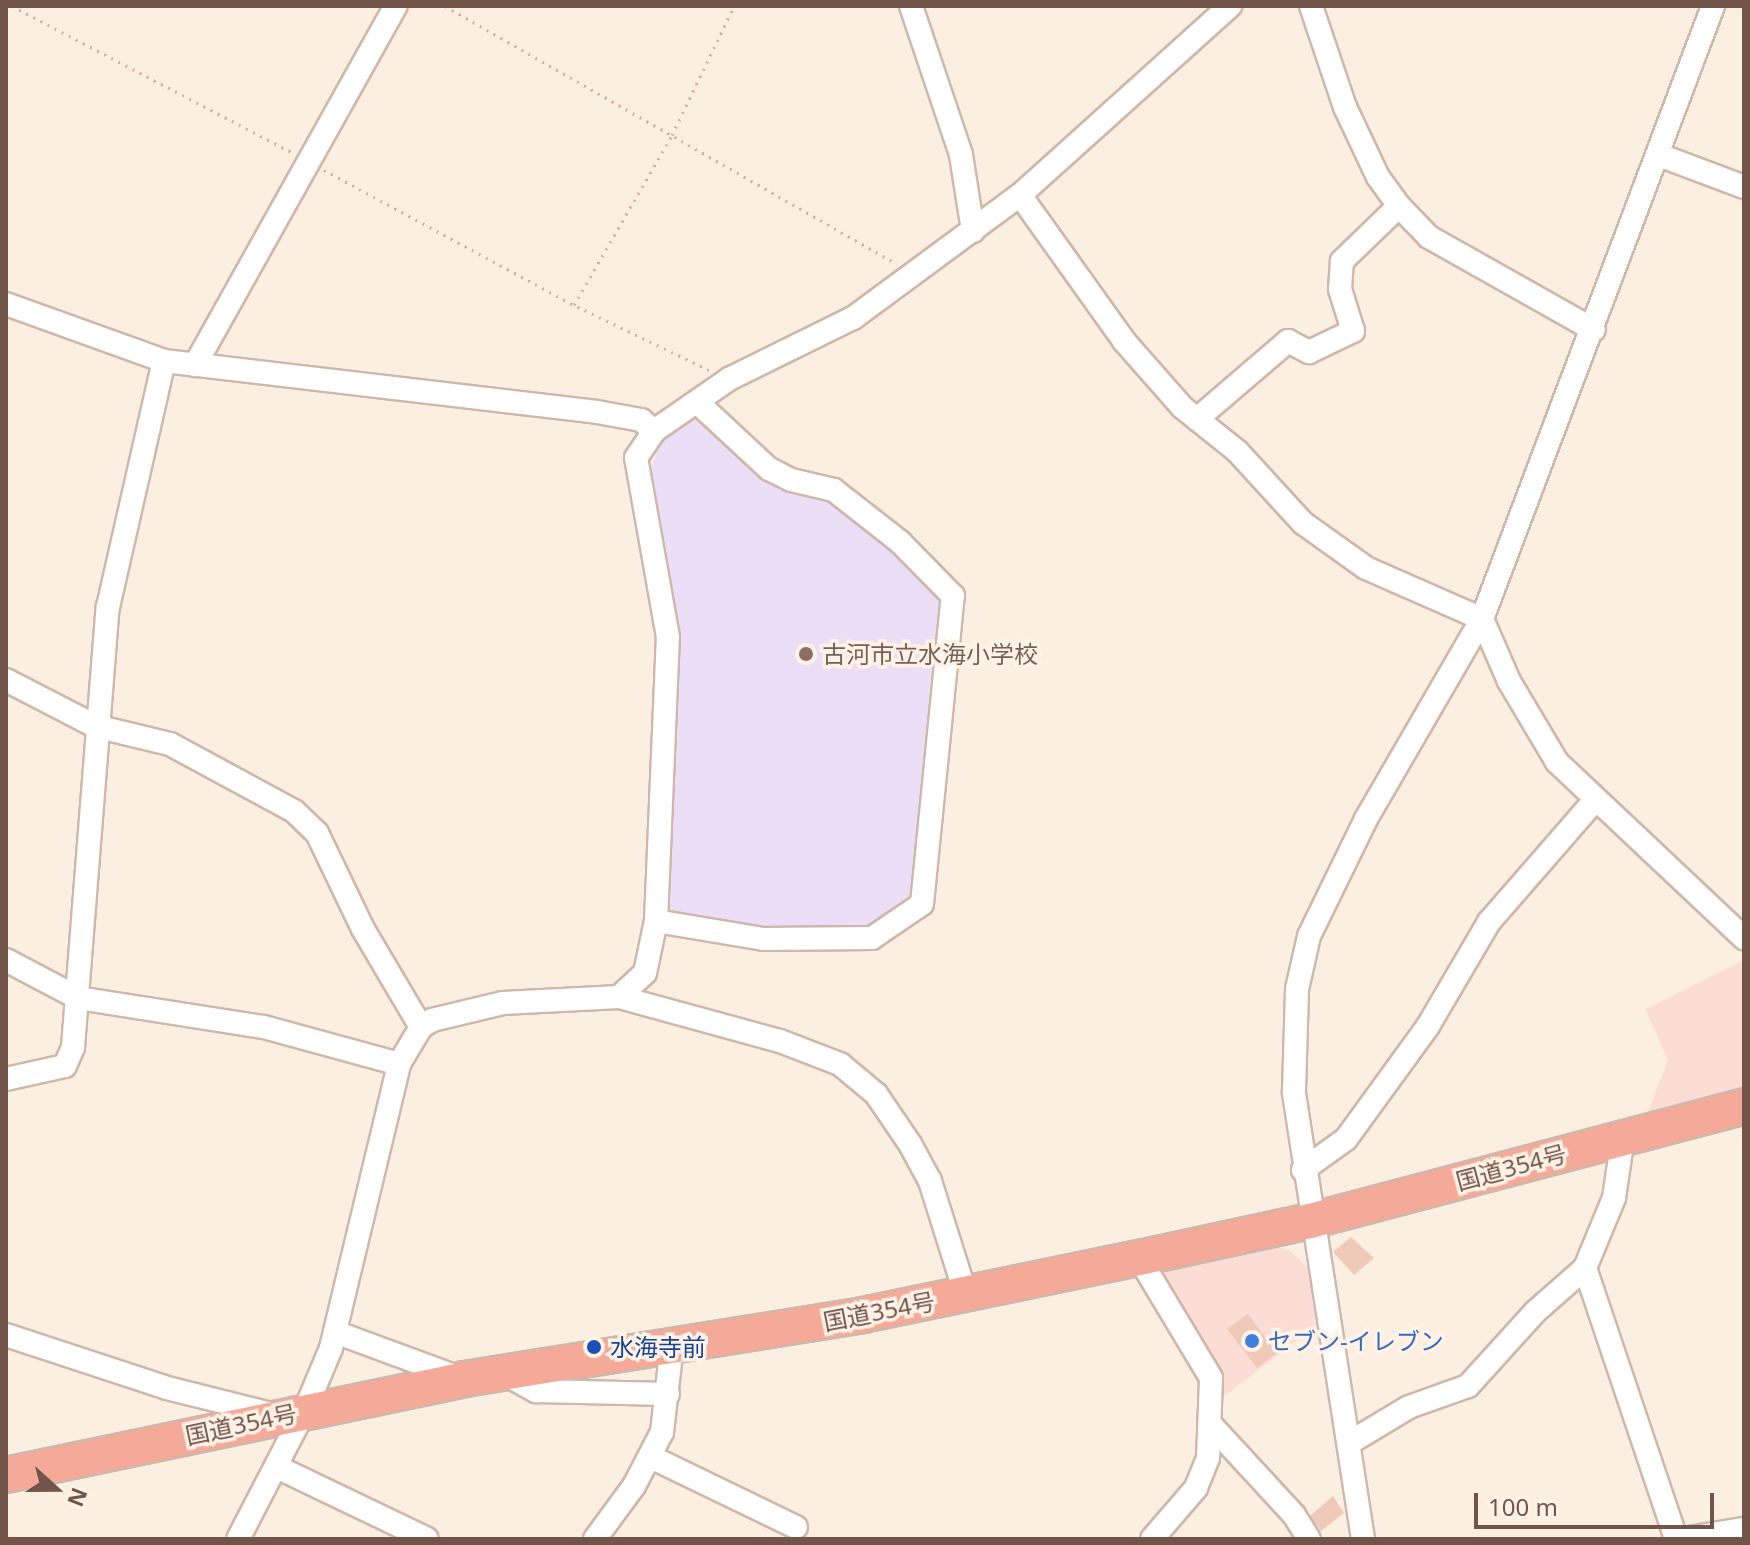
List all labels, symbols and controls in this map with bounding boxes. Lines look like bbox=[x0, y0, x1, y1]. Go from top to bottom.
place label: 古河市立水海小学校 bbox=[822, 640, 1038, 668]
marker: 古河市立水海小学校 bbox=[797, 645, 815, 663]
street label: 国道354号 bbox=[1453, 1138, 1569, 1196]
street label: 国道354号 bbox=[821, 1286, 937, 1336]
place label: セブン-イレブン bbox=[1268, 1327, 1444, 1355]
marker: セブン-イレブン bbox=[1243, 1332, 1261, 1350]
place label: 水海寺前 bbox=[610, 1333, 706, 1361]
marker: 水海寺前 bbox=[585, 1338, 603, 1356]
street label: 国道354号 bbox=[183, 1398, 299, 1450]
north arrow bbox=[16, 1449, 96, 1529]
scale bar bbox=[1478, 1477, 1718, 1527]
text: N bbox=[61, 1484, 96, 1511]
text: 100 m bbox=[1488, 1490, 1558, 1523]

